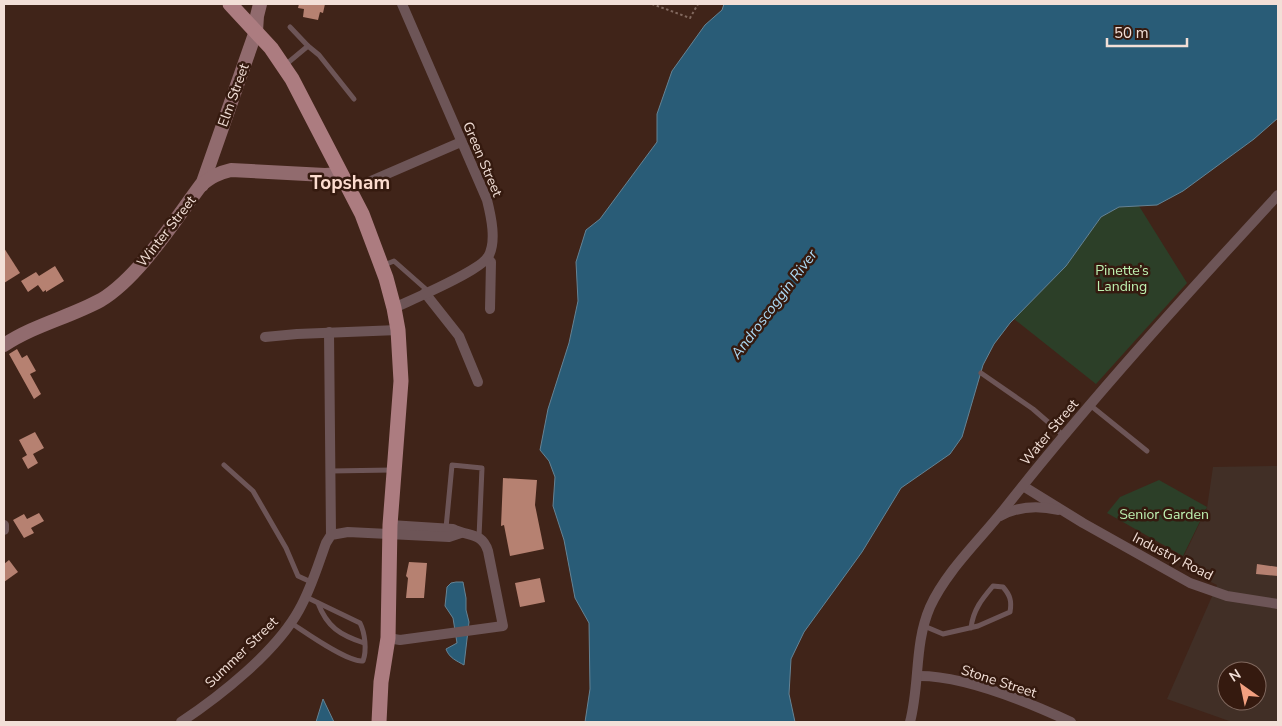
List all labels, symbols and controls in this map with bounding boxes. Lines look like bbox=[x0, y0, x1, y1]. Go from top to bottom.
scale bar bbox=[1107, 15, 1187, 47]
text: 50 m bbox=[1114, 23, 1149, 43]
street label: Elm Street bbox=[213, 61, 254, 129]
street label: Green Street bbox=[458, 119, 507, 200]
district label: Topsham bbox=[310, 170, 390, 196]
street label: Winter Street bbox=[133, 192, 200, 271]
water label: Androscoggin River bbox=[726, 245, 822, 364]
park label: Pinette’s Landing bbox=[1095, 261, 1149, 296]
street label: Water Street bbox=[1016, 395, 1083, 470]
park label: Senior Garden bbox=[1119, 505, 1209, 524]
street label: Industry Road bbox=[1129, 528, 1216, 585]
street label: Summer Street bbox=[201, 613, 282, 692]
street label: Stone Street bbox=[959, 660, 1039, 703]
north arrow bbox=[1217, 661, 1267, 711]
text: N bbox=[1226, 665, 1245, 686]

